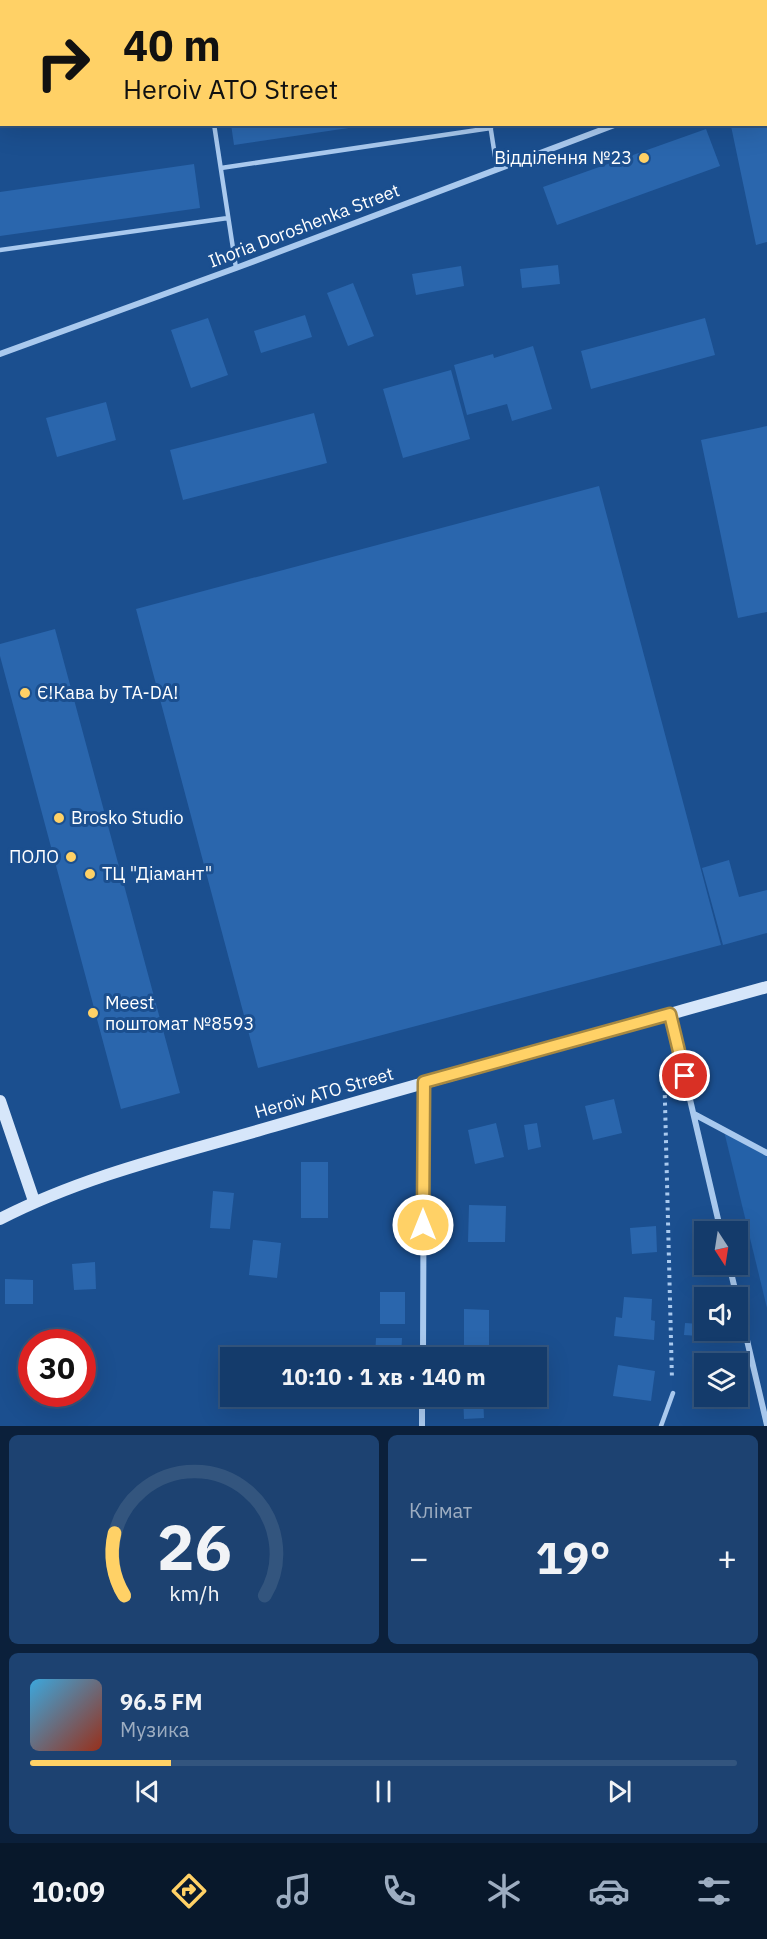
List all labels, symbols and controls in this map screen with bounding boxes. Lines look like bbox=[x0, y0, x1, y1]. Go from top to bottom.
text: 40 m bbox=[123, 18, 221, 73]
icon: right bbox=[24, 24, 102, 102]
text: Heroiv ATO Street bbox=[123, 71, 338, 106]
place label: Відділення №23 bbox=[494, 146, 632, 169]
marker: Відділення №23 bbox=[637, 151, 651, 165]
street label: Ihoria Doroshenka Street bbox=[205, 178, 403, 273]
place label: Є!Кава by TA-DA! bbox=[37, 681, 178, 704]
marker: Є!Кава by TA-DA! bbox=[18, 686, 32, 700]
place label: Brosko Studio bbox=[71, 806, 184, 829]
marker: Brosko Studio bbox=[52, 811, 66, 825]
place label: ПОЛО bbox=[9, 845, 59, 868]
marker: ПОЛО bbox=[64, 850, 78, 864]
place label: ТЦ "Діамант" bbox=[102, 862, 212, 885]
marker: ТЦ "Діамант" bbox=[83, 867, 97, 881]
place label: Meest поштомат №8593 bbox=[105, 991, 254, 1035]
marker: Meest поштомат №8593 bbox=[86, 1006, 100, 1020]
pin bbox=[659, 1050, 710, 1101]
icon: arrive bbox=[668, 1059, 701, 1092]
street label: Heroiv ATO Street bbox=[252, 1062, 396, 1123]
position arrow bbox=[391, 1193, 455, 1257]
north arrow bbox=[694, 1221, 748, 1275]
map controls bbox=[694, 1221, 748, 1407]
button: sound bbox=[694, 1287, 748, 1341]
speed limit sign: 30 bbox=[18, 1329, 96, 1407]
button: layers bbox=[694, 1353, 748, 1407]
text: 10:10 · 1 хв · 140 m bbox=[281, 1362, 486, 1391]
text: Клімат bbox=[409, 1497, 472, 1524]
text: 26 bbox=[157, 1506, 231, 1587]
text: 19° bbox=[535, 1528, 611, 1586]
text: − bbox=[409, 1536, 429, 1579]
text: + bbox=[717, 1536, 737, 1579]
text: km/h bbox=[169, 1580, 219, 1608]
text: 96.5 FM bbox=[120, 1687, 203, 1716]
text: Музика bbox=[120, 1716, 189, 1743]
icon: previous bbox=[131, 1775, 164, 1808]
icon: pause bbox=[367, 1775, 400, 1808]
icon: next bbox=[603, 1775, 636, 1808]
icon: directions bbox=[168, 1870, 210, 1912]
icon: music bbox=[273, 1870, 315, 1912]
icon: phone bbox=[378, 1870, 420, 1912]
icon: climate bbox=[483, 1870, 525, 1912]
icon: car bbox=[588, 1870, 630, 1912]
icon: filters bbox=[693, 1870, 735, 1912]
text: 10:09 bbox=[32, 1874, 105, 1909]

